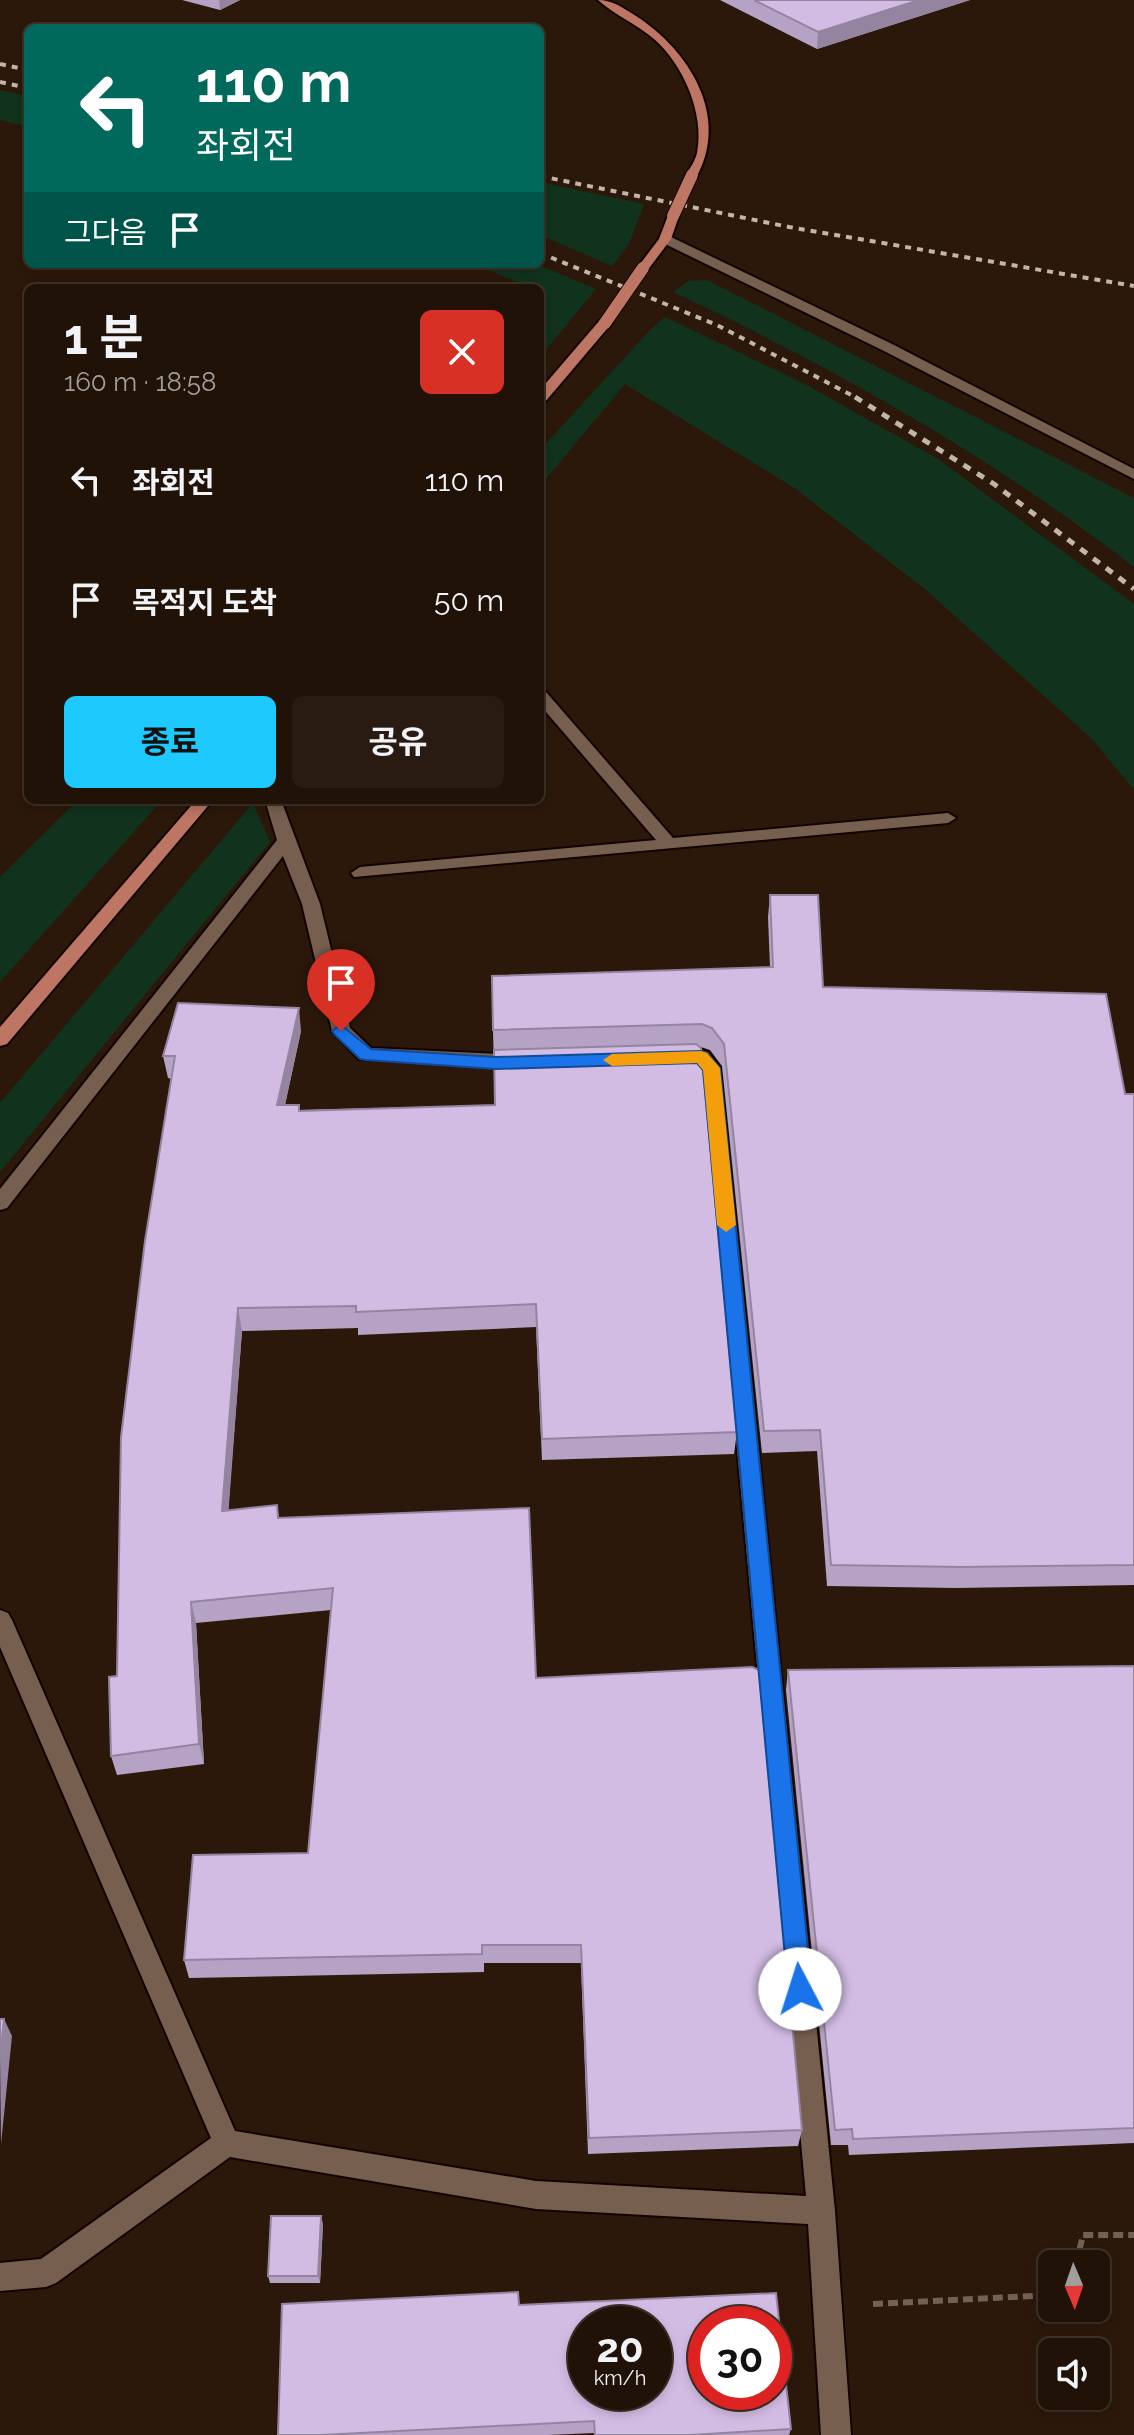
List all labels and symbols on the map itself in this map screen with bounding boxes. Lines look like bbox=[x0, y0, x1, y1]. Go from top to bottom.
pin bbox=[307, 949, 375, 1031]
position arrow bbox=[758, 1947, 842, 2031]
north arrow bbox=[1038, 2250, 1110, 2322]
speed limit sign: 30 bbox=[688, 2306, 792, 2410]

